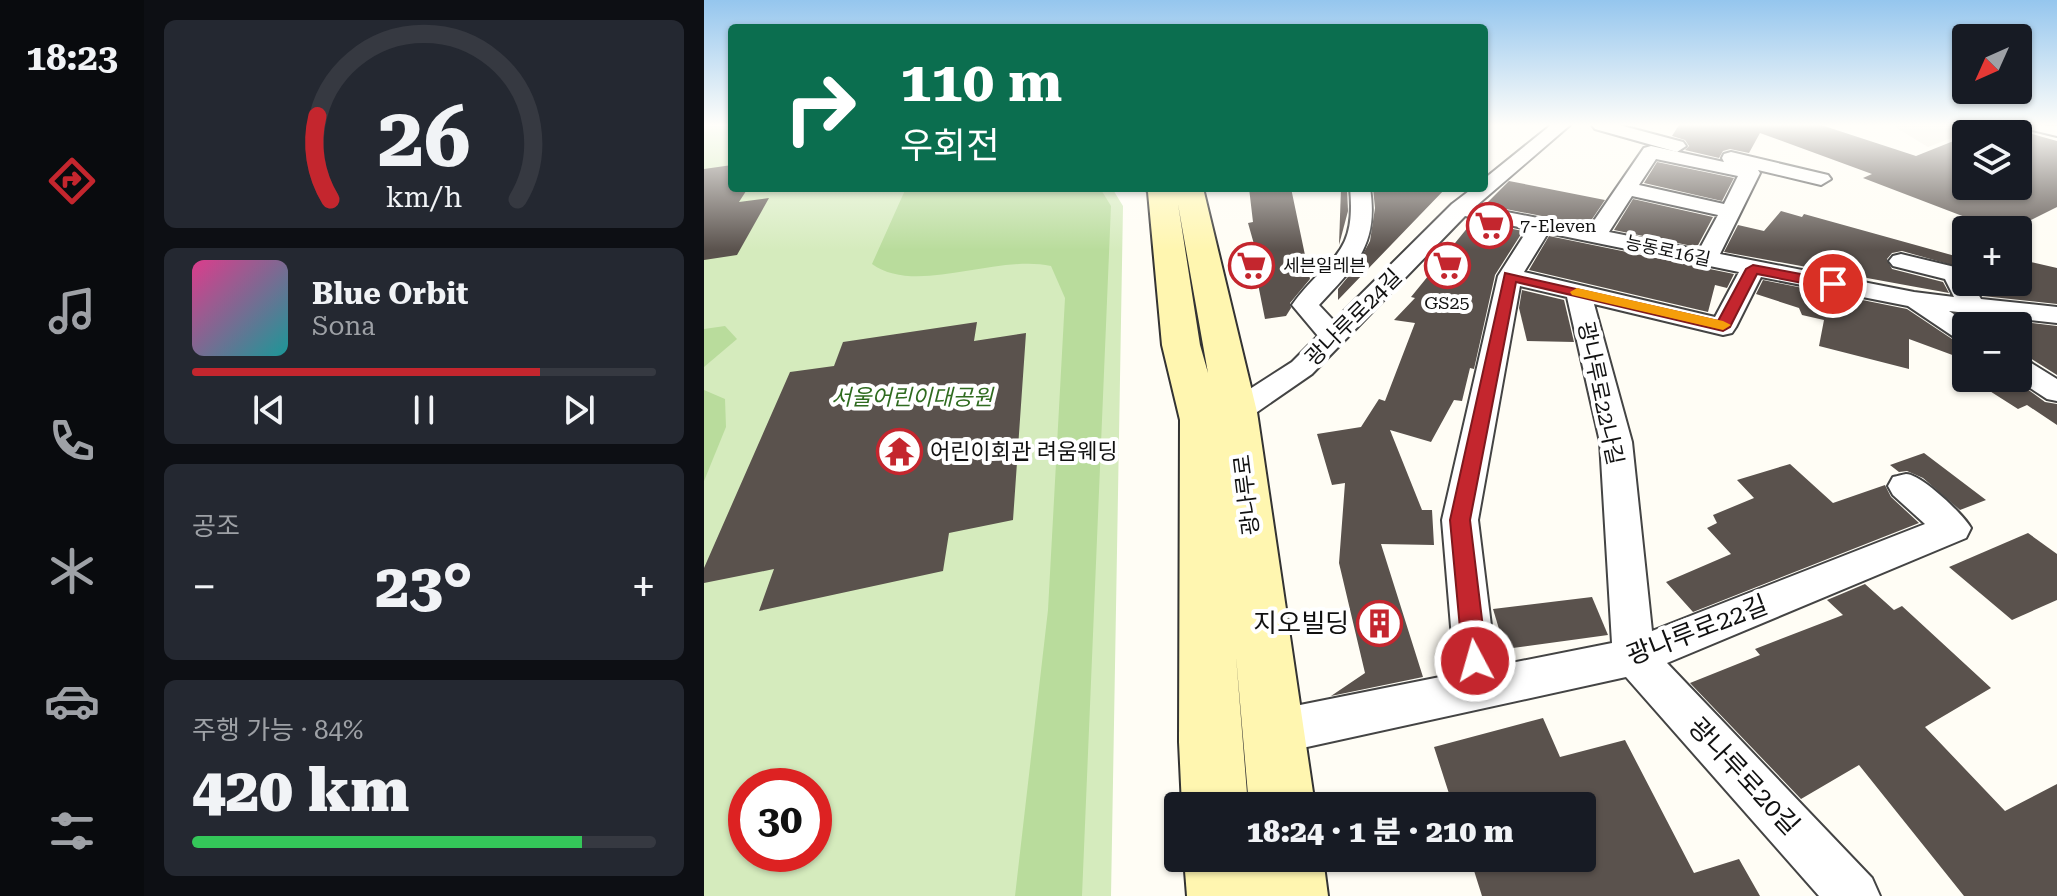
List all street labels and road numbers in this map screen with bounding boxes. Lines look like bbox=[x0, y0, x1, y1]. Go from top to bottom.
street label: 능동로16길 bbox=[1624, 231, 1713, 270]
street label: 광나루로24길 bbox=[1300, 264, 1407, 371]
street label: 광나루로22나길 bbox=[1573, 319, 1628, 467]
street label: 광나루로 bbox=[1229, 453, 1264, 537]
street label: 광나루로22길 bbox=[1622, 589, 1772, 671]
street label: 광나루로20길 bbox=[1682, 711, 1806, 841]

